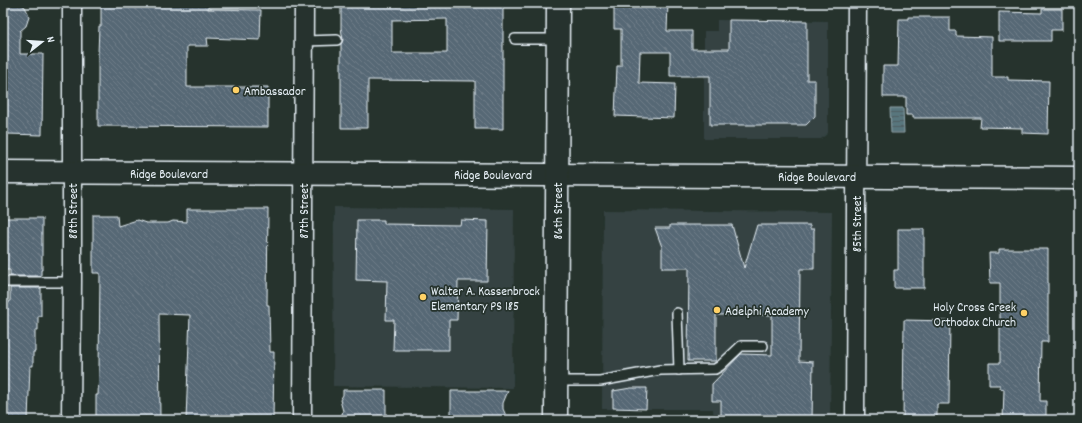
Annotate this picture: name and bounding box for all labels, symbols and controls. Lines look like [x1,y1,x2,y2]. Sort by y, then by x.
north arrow [22,22,62,62]
text: N [41,35,58,45]
place label: Ambassador [244,83,306,102]
marker: Ambassador [231,85,241,95]
street label: Ridge Boulevard [130,166,208,185]
street label: Ridge Boulevard [454,167,532,186]
street label: Ridge Boulevard [778,169,856,188]
street label: 86th Street [550,182,569,239]
street label: 88th Street [65,183,84,239]
street label: 87th Street [296,183,315,239]
street label: 85th Street [849,196,868,252]
place label: Walter A. Kassenbrock Elementary PS 185 [431,283,540,317]
marker: Walter A. Kassenbrock Elementary PS 185 [418,292,428,302]
place label: Holy Cross Greek Orthodox Church [933,299,1016,333]
place label: Adelphi Academy [725,303,809,322]
marker: Adelphi Academy [712,305,722,315]
marker: Holy Cross Greek Orthodox Church [1019,308,1029,318]

